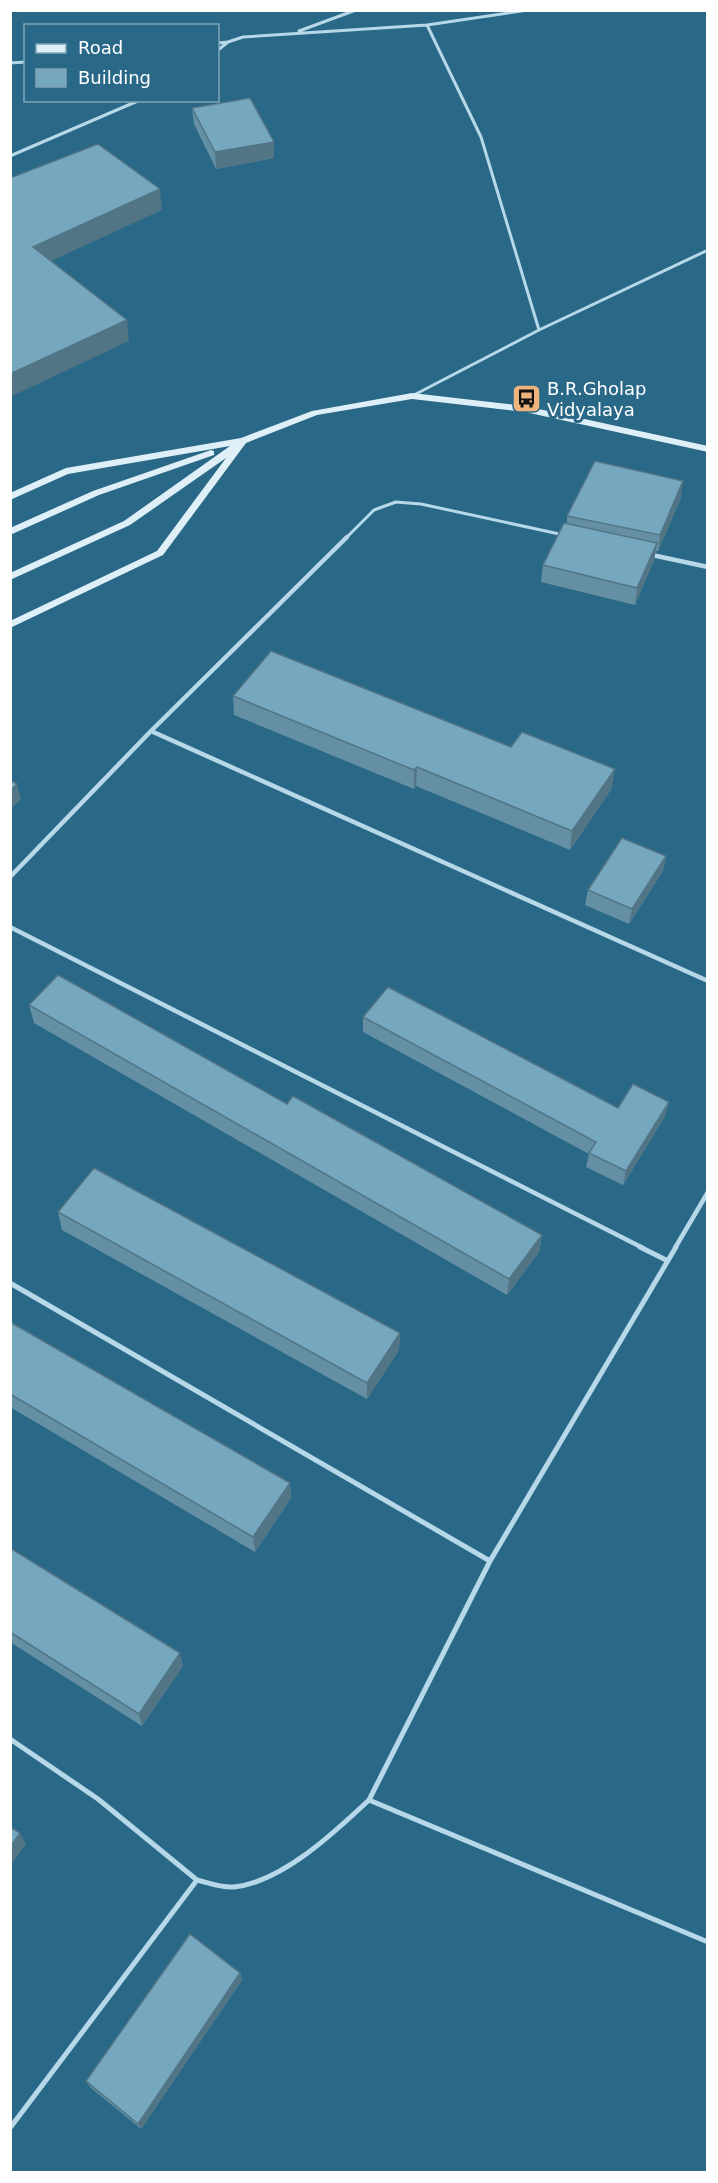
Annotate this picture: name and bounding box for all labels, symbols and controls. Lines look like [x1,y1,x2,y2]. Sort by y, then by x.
legend [24,24,219,102]
text: Road [78,37,123,58]
text: Building [78,67,151,88]
place label: B.R.Gholap Vidyalaya [547,378,646,420]
bus stop icon: B.R.Gholap Vidyalaya [510,382,542,414]

